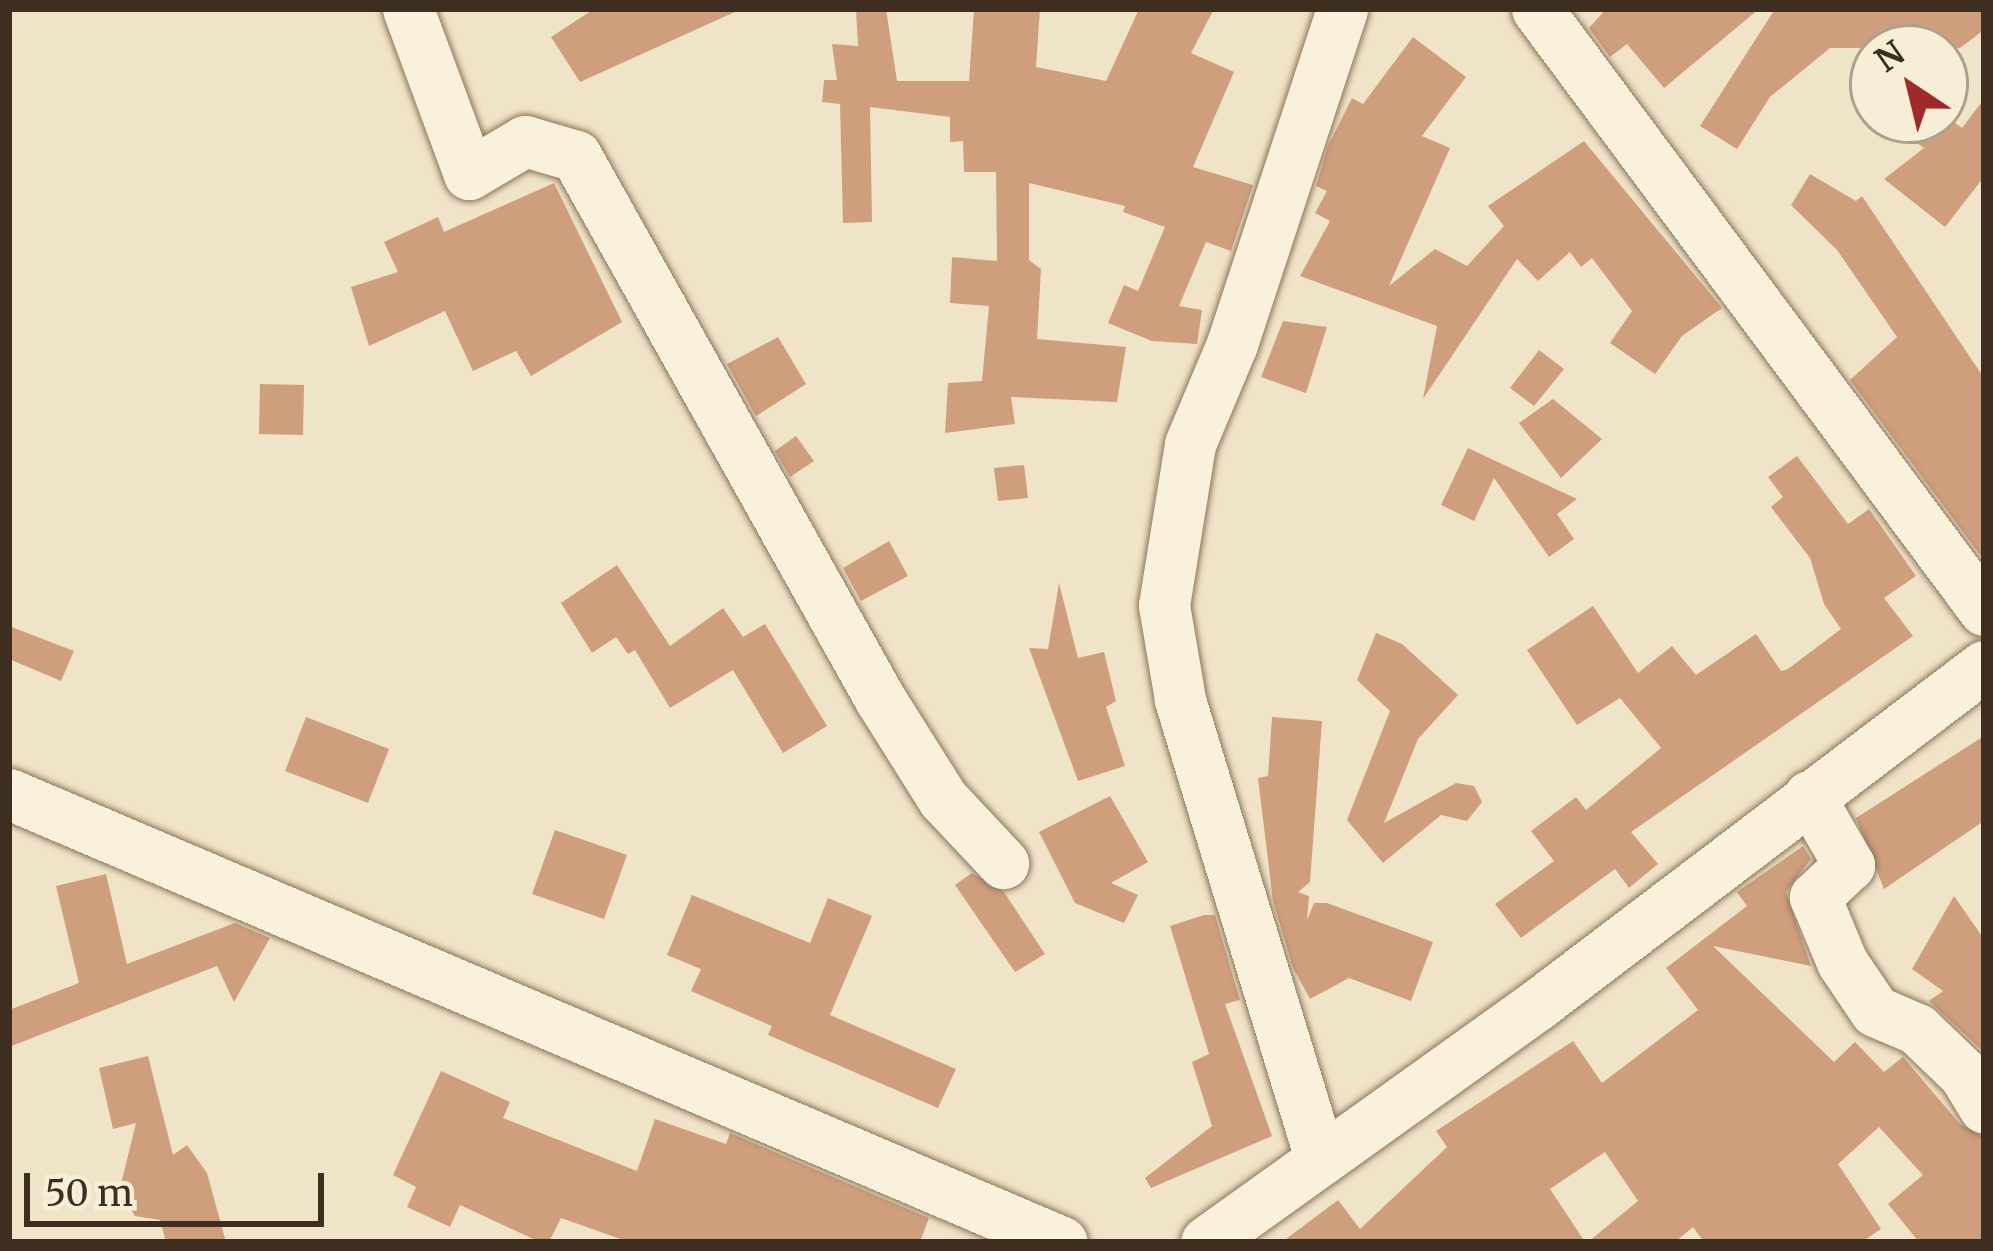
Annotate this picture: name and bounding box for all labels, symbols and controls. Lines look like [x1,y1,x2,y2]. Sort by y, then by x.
north arrow [1849,24,1969,144]
text: N [1867,32,1912,81]
scale bar [30,1149,330,1223]
text: 50 m [45,1171,133,1216]

